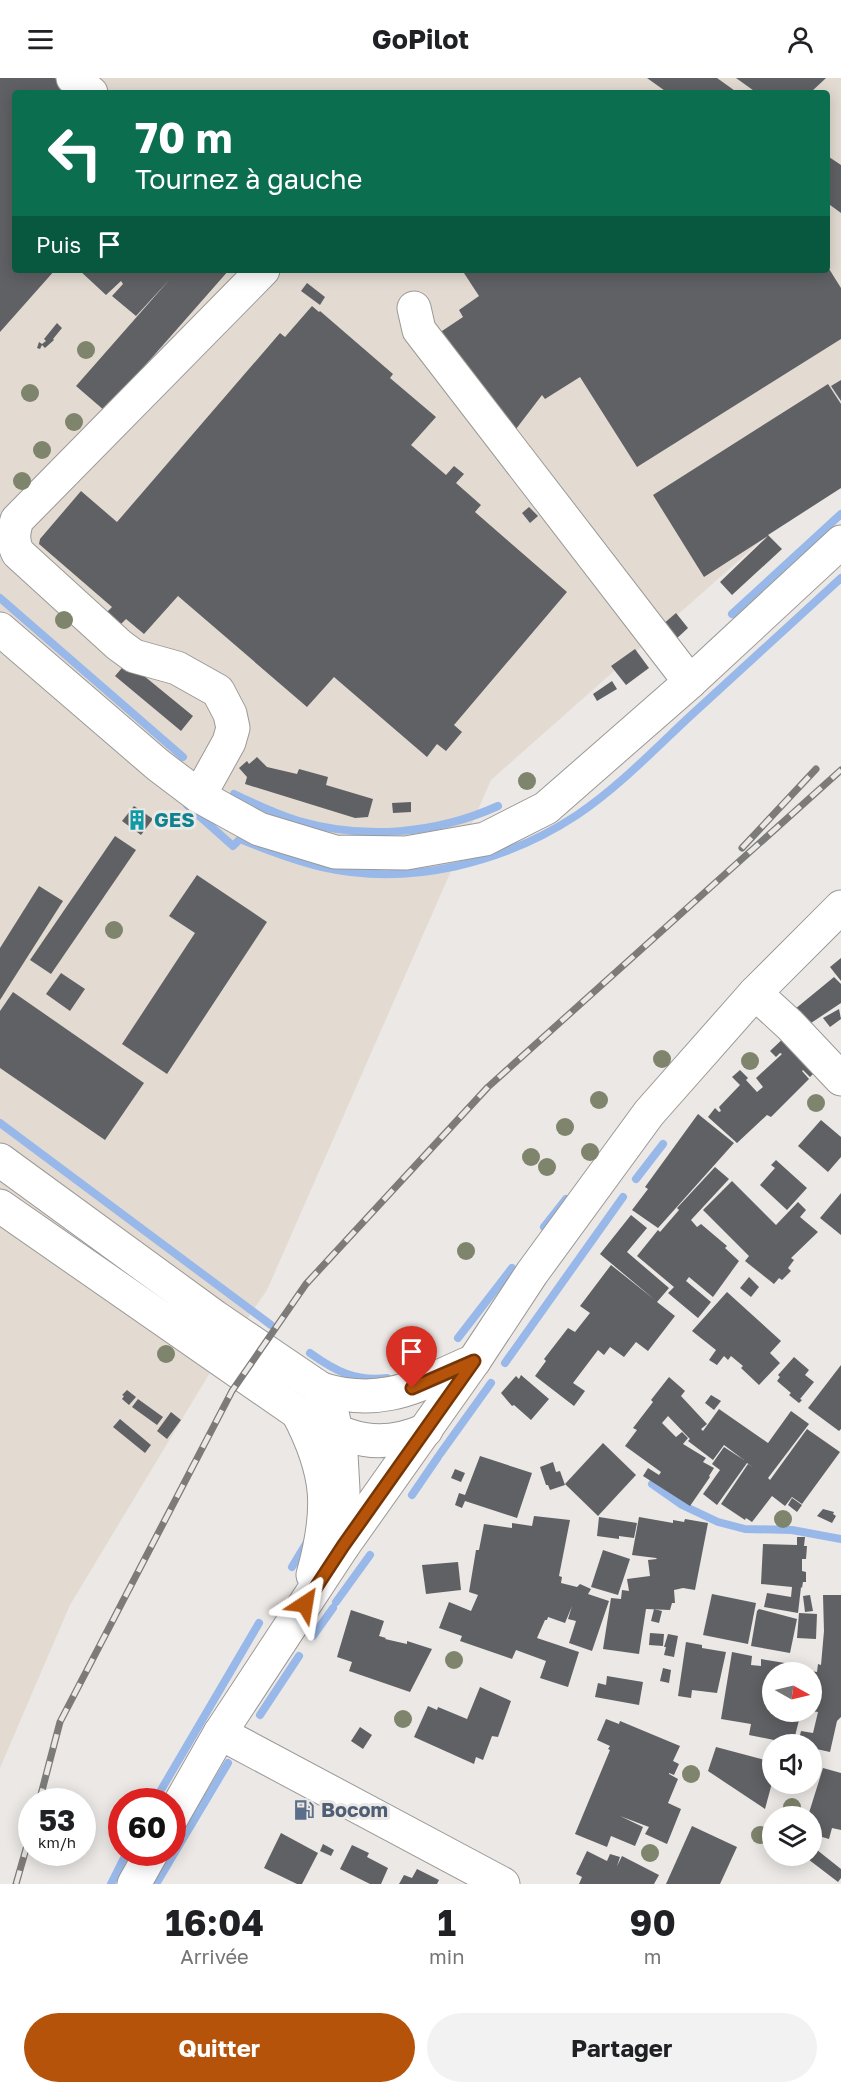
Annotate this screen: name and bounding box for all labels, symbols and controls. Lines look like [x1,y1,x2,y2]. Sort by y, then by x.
icon: menu [24,23,57,56]
text: GoPilot [372,23,469,55]
icon: person [784,23,817,56]
text: 70 m [135,112,232,162]
icon: left [36,114,114,192]
text: Tournez à gauche [135,163,362,195]
icon: arrive [93,228,126,261]
text: Puis [36,231,81,258]
place label: GES [154,807,195,831]
building icon: GES [125,808,149,832]
pin [386,1326,437,1388]
icon: arrive [395,1335,428,1368]
position arrow [273,1572,337,1636]
north arrow [762,1662,822,1722]
map controls [762,1662,822,1866]
button: sound [762,1734,822,1794]
speed limit sign: 60 [108,1788,186,1866]
place label: Bocom [321,1797,388,1821]
fuel station icon: Bocom [292,1798,316,1822]
text: 53 [39,1802,75,1838]
button: layers [762,1806,822,1866]
text: km/h [38,1833,76,1851]
text: 16:04 [165,1901,264,1944]
text: 1 [437,1901,456,1944]
text: 90 [630,1901,676,1944]
text: Arrivée [180,1944,249,1968]
text: min [429,1944,464,1968]
text: m [644,1944,662,1968]
button: Quitter [24,2013,415,2082]
button: Partager [427,2013,817,2082]

